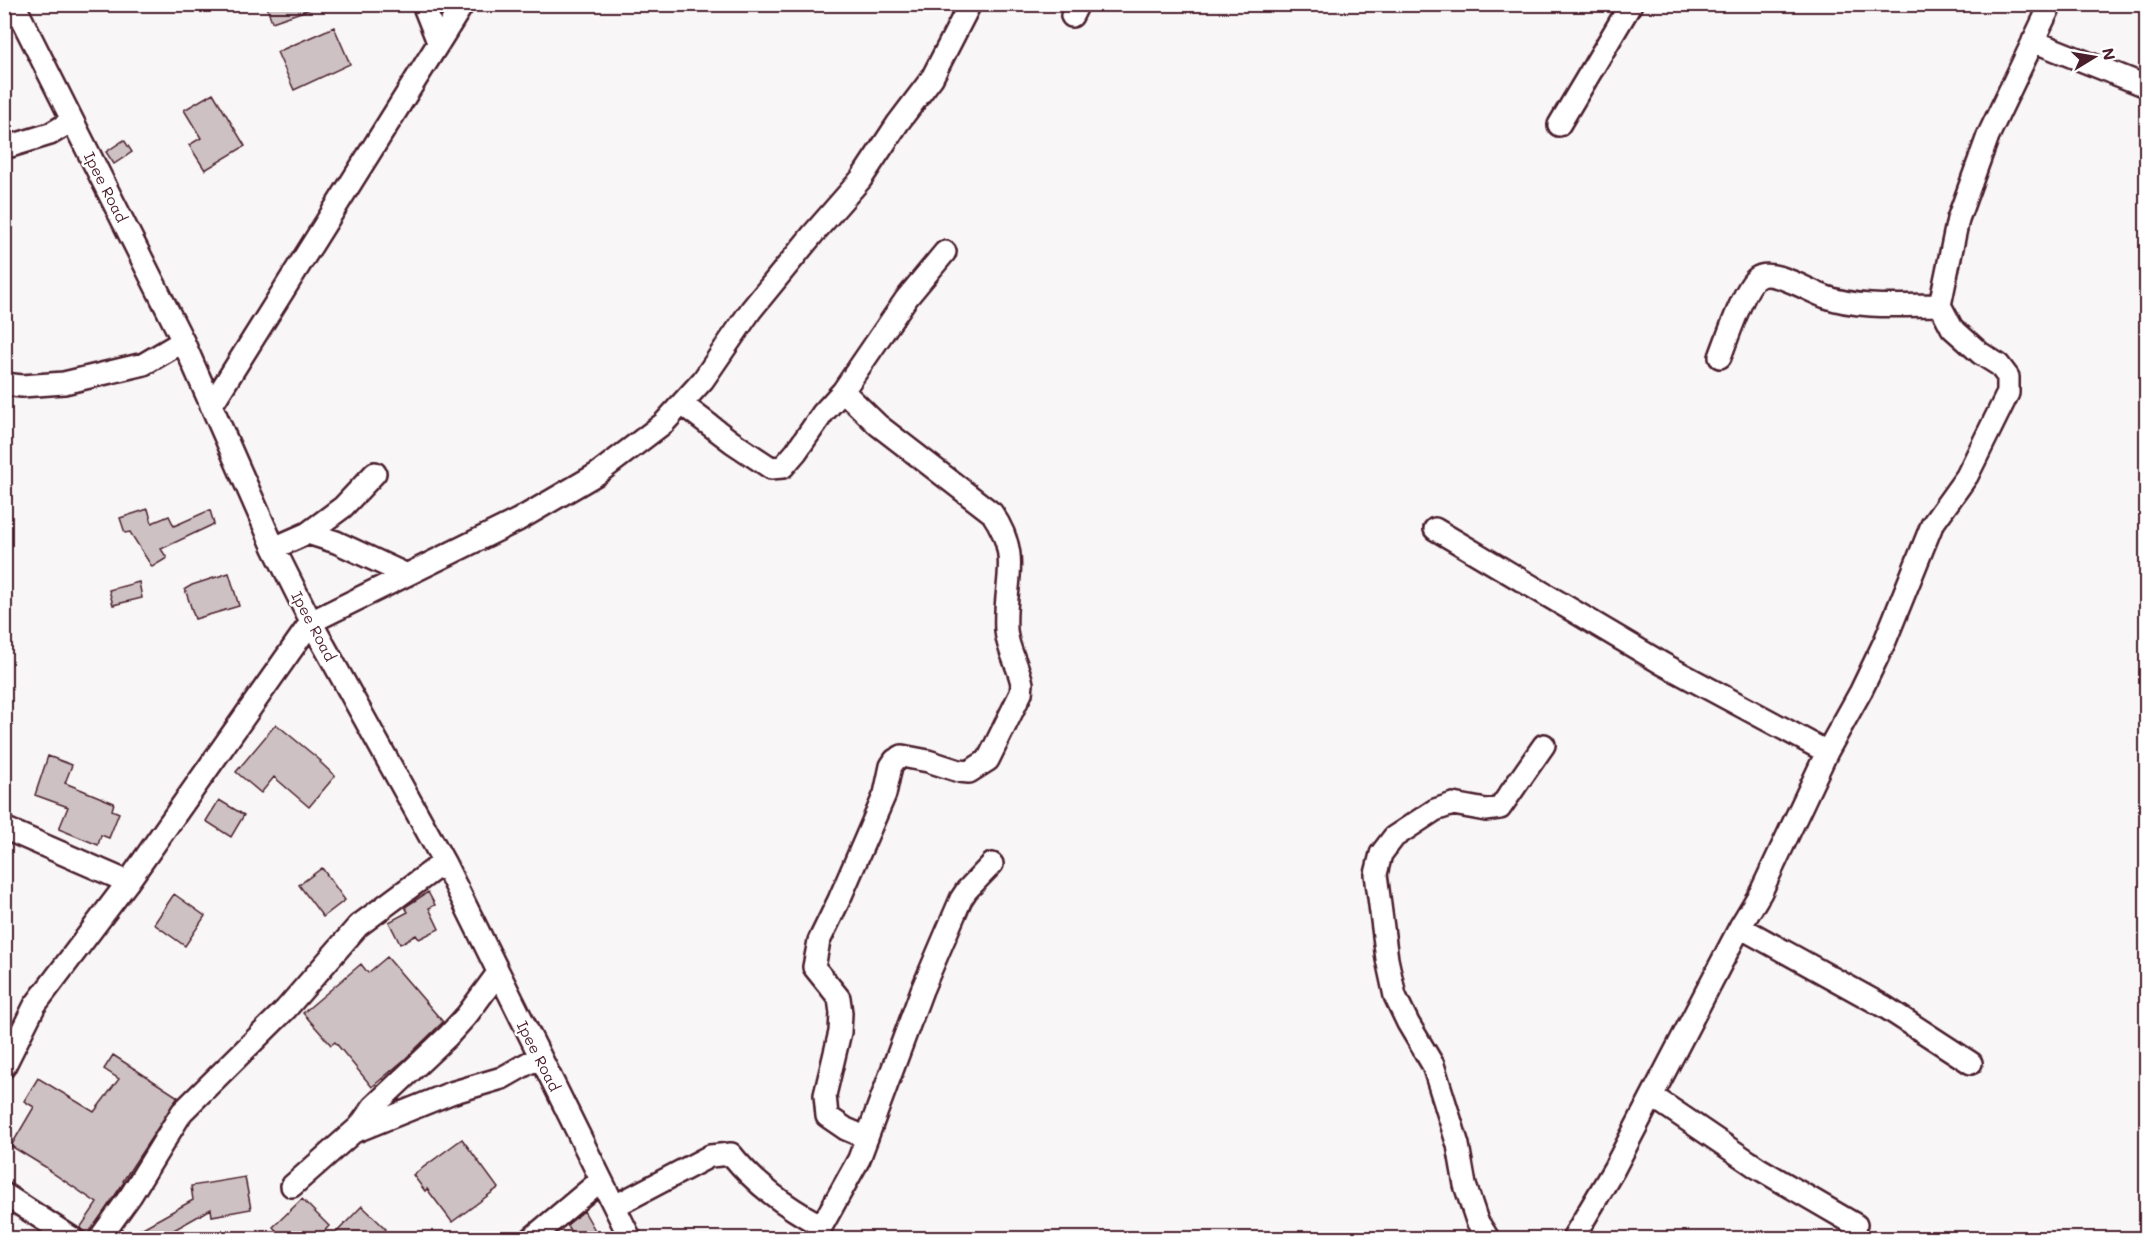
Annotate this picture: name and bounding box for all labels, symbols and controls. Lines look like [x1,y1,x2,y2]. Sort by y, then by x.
north arrow [2064,27,2124,87]
text: N [2098,46,2121,62]
street label: Ipee Road [80,148,132,226]
street label: Ipee Road [287,588,341,664]
street label: Ipee Road [513,1017,565,1095]

